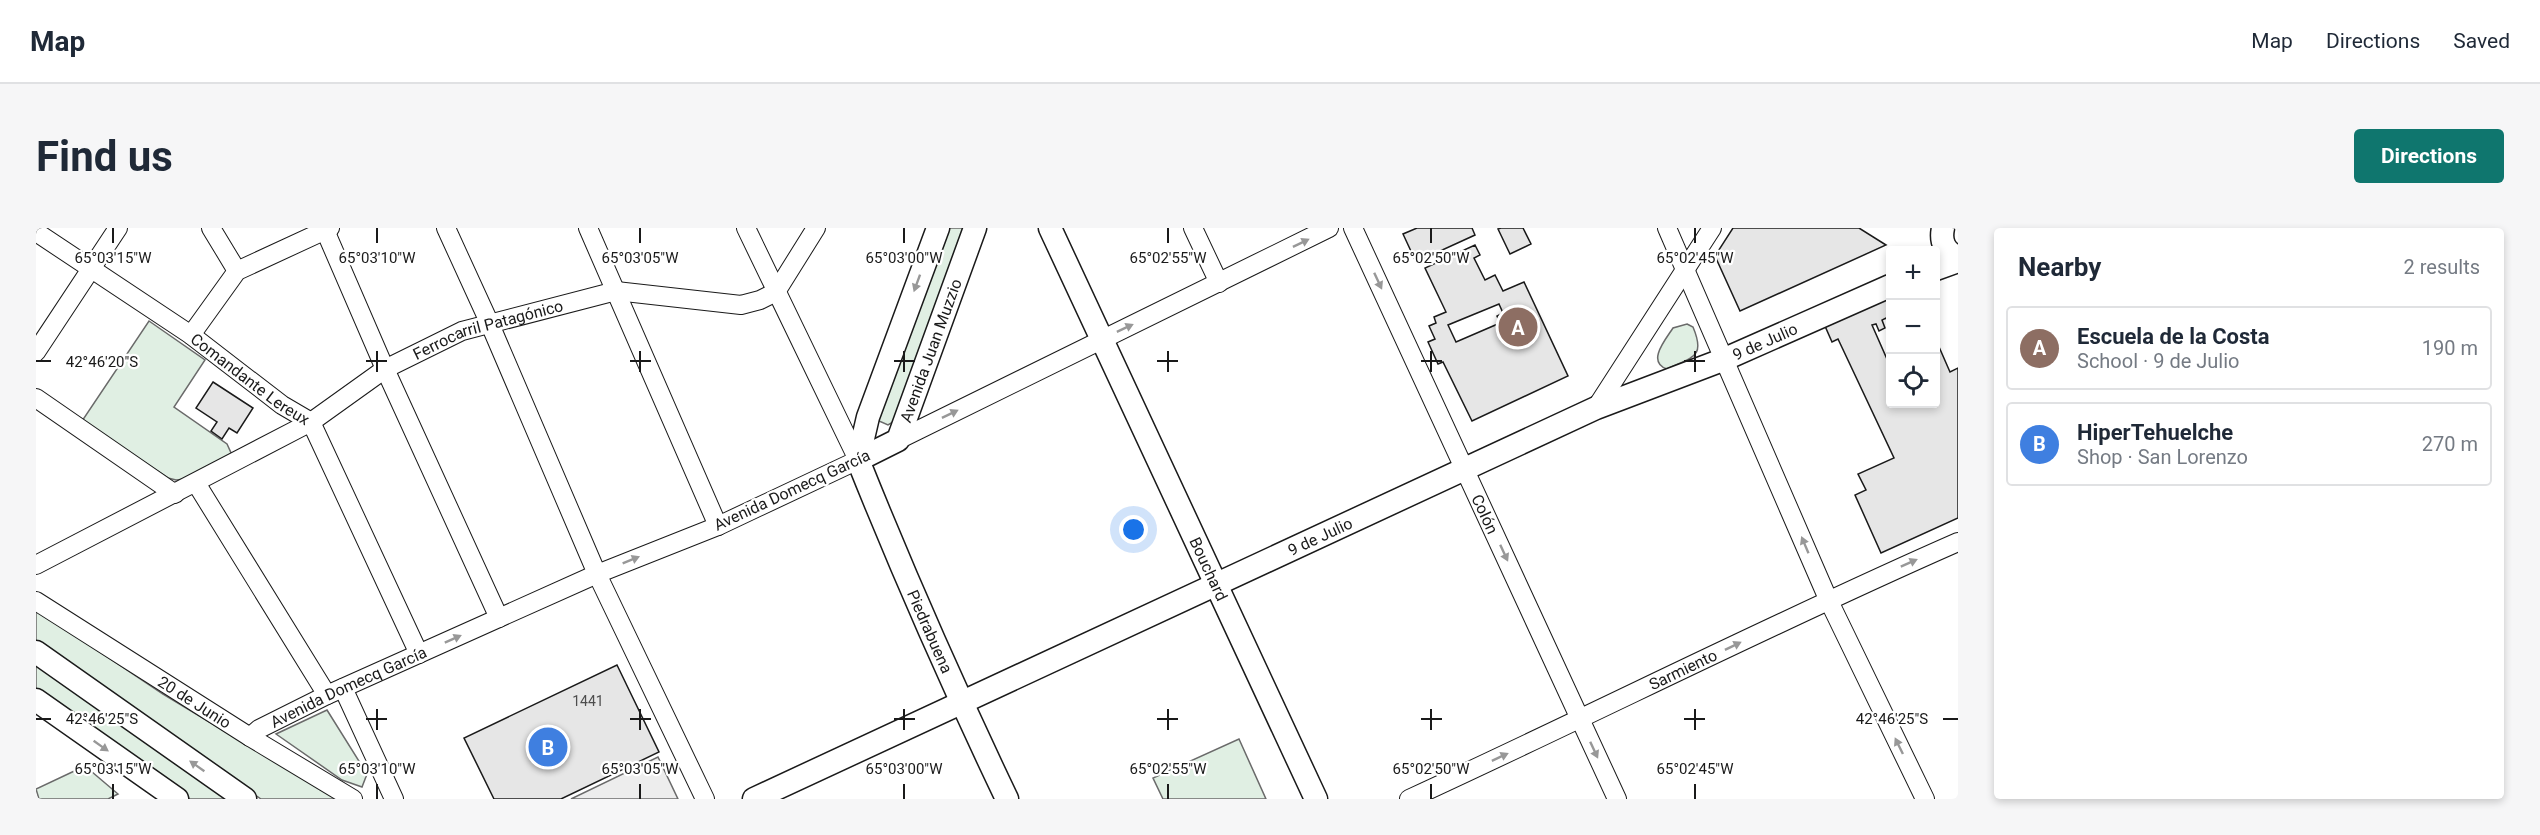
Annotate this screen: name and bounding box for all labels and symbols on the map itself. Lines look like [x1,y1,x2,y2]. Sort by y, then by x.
one-way arrow [1292,239,1309,248]
text: 65°03'15"W [75,249,151,267]
text: 65°03'10"W [339,249,415,267]
text: 65°03'05"W [602,249,678,267]
text: 65°03'00"W [866,249,942,267]
text: 65°02'55"W [1130,249,1206,267]
text: 65°02'50"W [1393,249,1469,267]
text: 65°02'45"W [1657,249,1733,267]
one-way arrow [1373,273,1382,290]
one-way arrow [912,274,922,292]
street label: Avenida Juan Muzzio [896,276,965,425]
street label: Ferrocarril Patagónico [410,296,565,363]
pin: A [1498,304,1538,350]
street label: 9 de Julio [1730,319,1800,364]
one-way arrow [1116,323,1133,332]
street label: Comandante Lereux [187,329,313,429]
text: 42°46'20"S [66,353,138,371]
one-way arrow [942,409,959,419]
street label: Avenida Domecq García [711,445,873,535]
street label: Colón [1468,491,1503,537]
street label: 9 de Julio [1285,513,1355,559]
your location [1119,515,1148,544]
street label: Bouchard [1186,534,1232,604]
one-way arrow [1800,536,1810,554]
one-way arrow [1499,545,1508,562]
one-way arrow [622,555,640,565]
one-way arrow [1901,559,1918,568]
street label: Piedrabuena [904,587,957,676]
one-way arrow [444,634,462,644]
one-way arrow [1724,641,1741,650]
street label: Avenida Domecq García [267,642,429,731]
street label: Sarmiento [1646,645,1720,694]
street label: 20 de Junio [155,672,235,732]
house number: 1441 [572,693,604,709]
text: 42°46'25"S [66,710,138,728]
text: 42°46'25"S [1856,710,1928,728]
pin: B [528,724,568,770]
one-way arrow [1895,738,1904,755]
one-way arrow [93,740,109,752]
one-way arrow [1589,741,1598,758]
one-way arrow [1491,752,1509,762]
text: 65°03'15"W [75,760,151,778]
one-way arrow [190,760,205,772]
text: 65°03'10"W [339,760,415,778]
text: 65°03'05"W [602,760,678,778]
text: 65°03'00"W [866,760,942,778]
text: 65°02'55"W [1130,760,1206,778]
text: 65°02'50"W [1393,760,1469,778]
text: 65°02'45"W [1657,760,1733,778]

